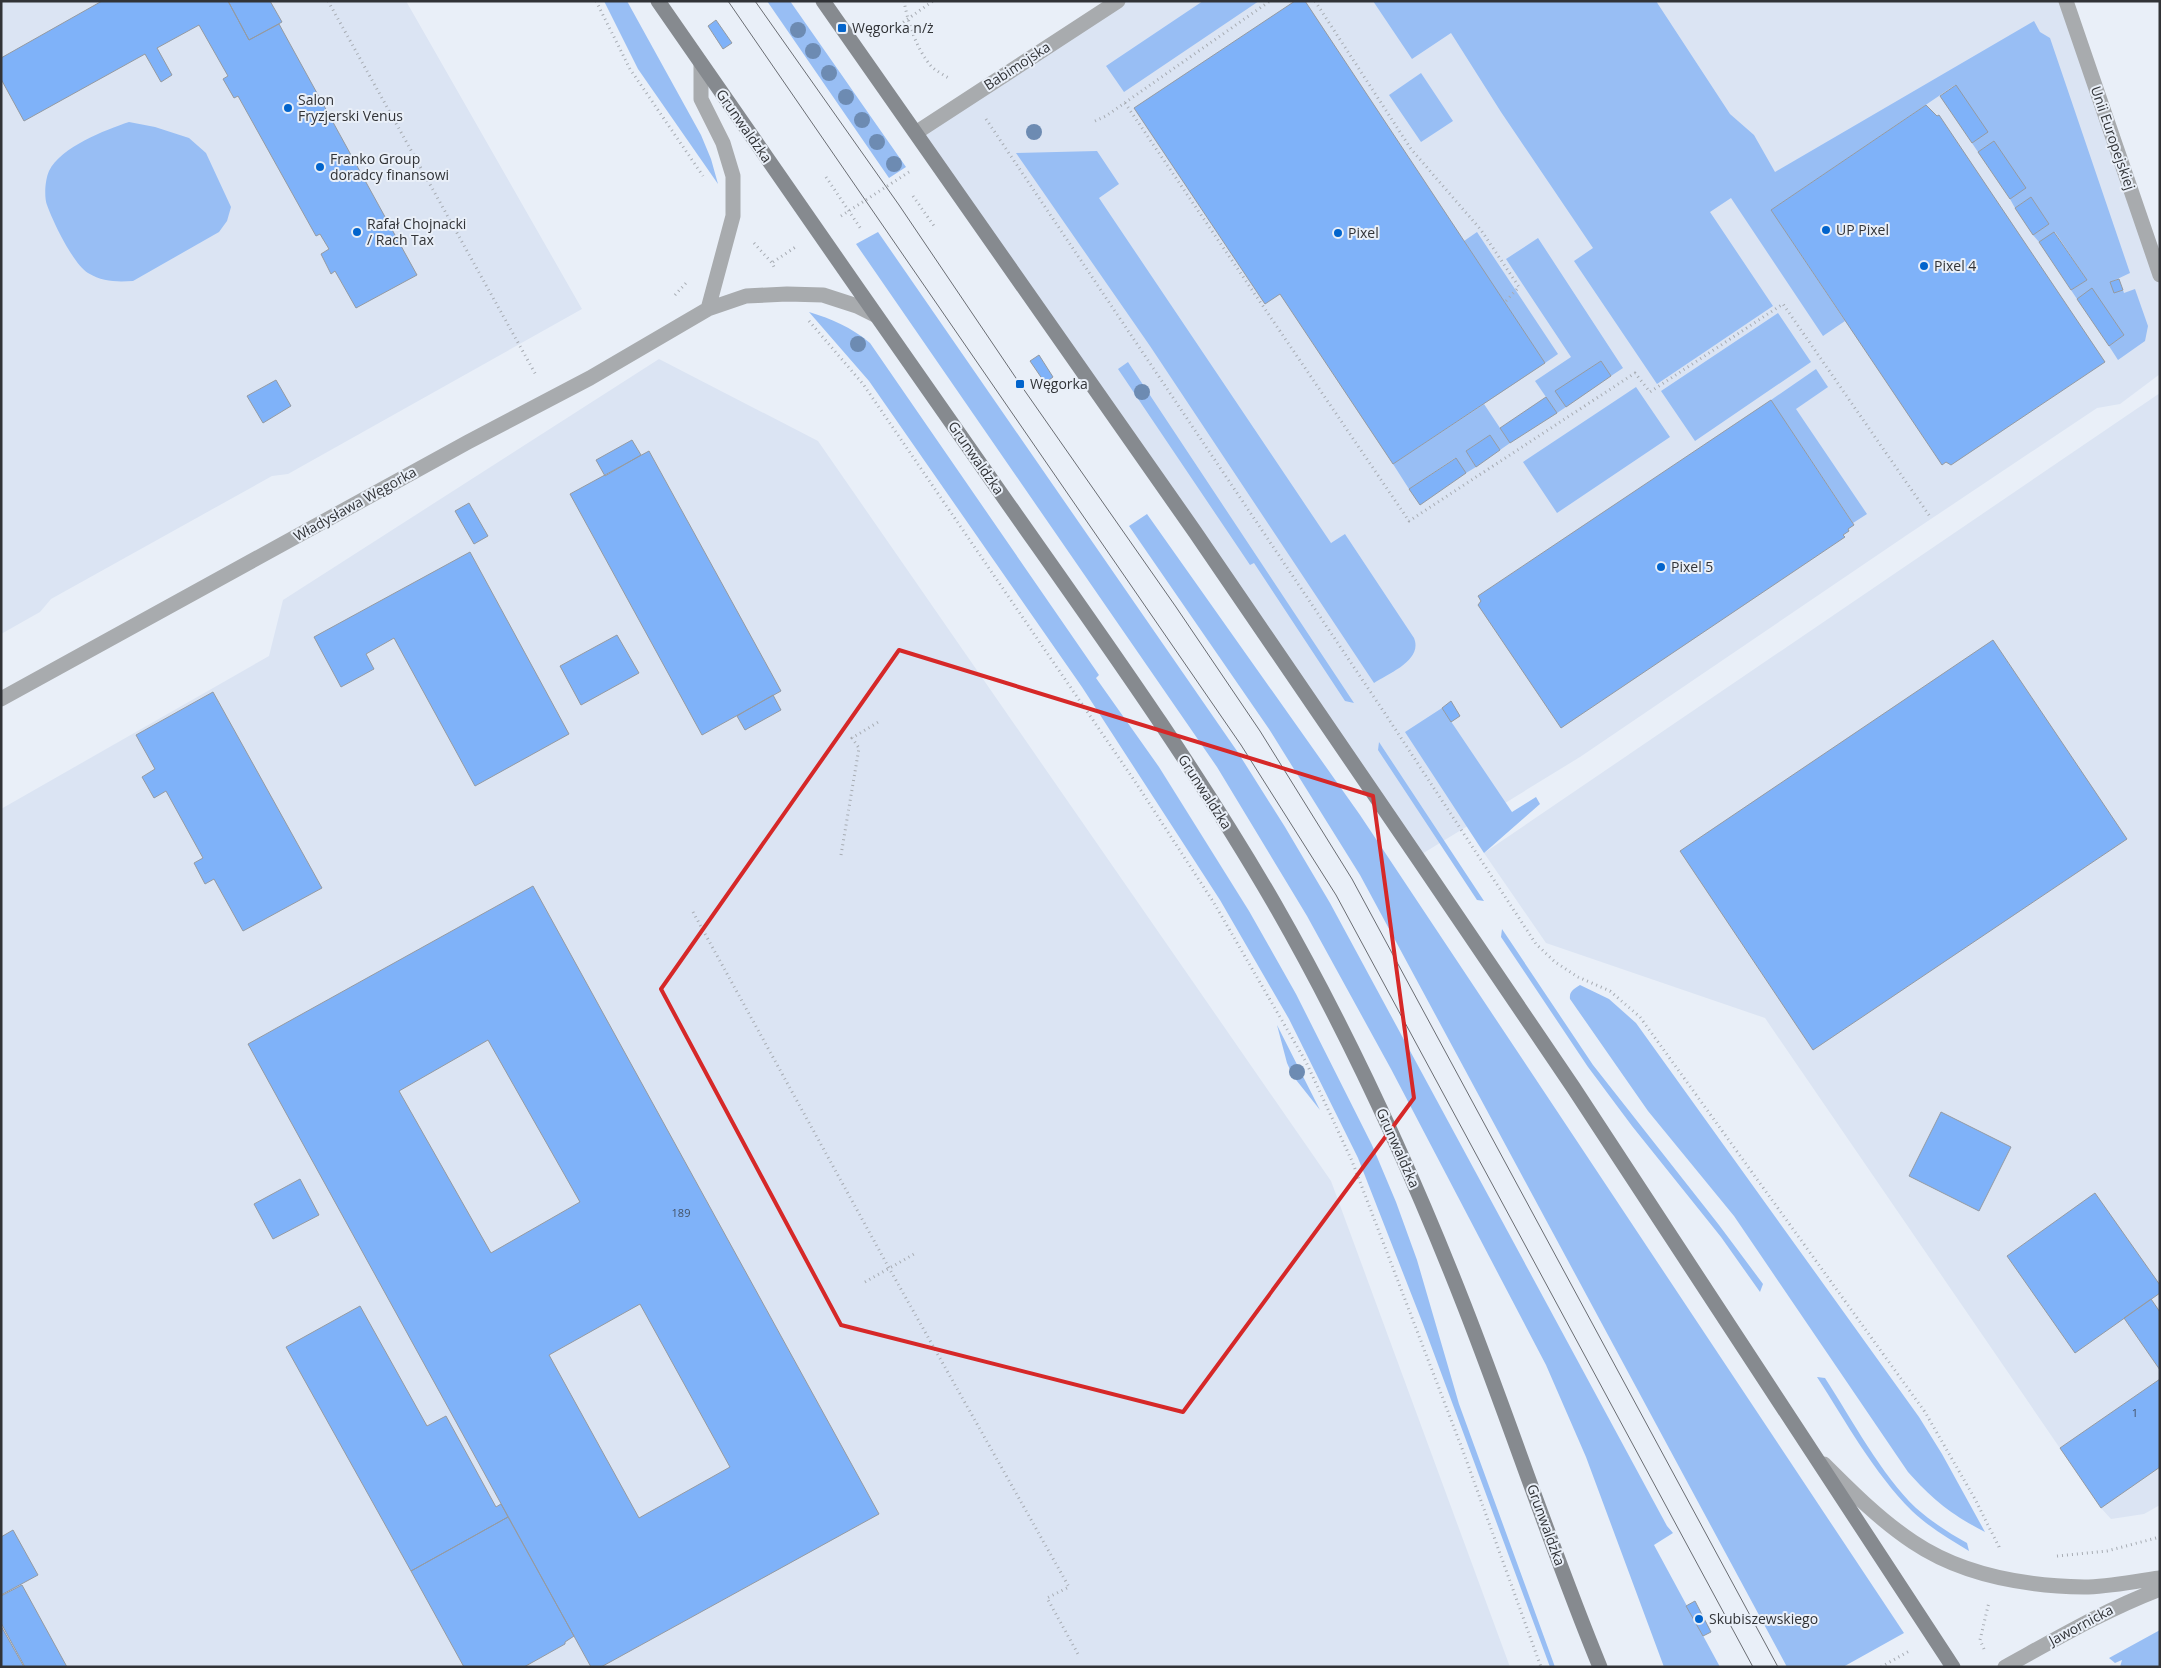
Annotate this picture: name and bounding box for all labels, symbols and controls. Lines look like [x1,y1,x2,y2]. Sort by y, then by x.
place label: Węgorka n/ż [852,18,934,37]
marker: Węgorka n/ż [836,22,848,34]
street label: Babimojska [980,37,1054,94]
street label: Unii Europejskiej [2087,83,2140,192]
street label: Grunwaldzka [712,85,777,166]
place label: Salon Fryzjerski Venus [298,90,403,125]
marker: Salon Fryzjerski Venus [282,102,294,114]
place label: Franko Group doradcy finansowi [330,149,449,184]
marker: Franko Group doradcy finansowi [314,161,326,173]
place label: Rafał Chojnacki / Rach Tax [367,214,466,249]
place label: UP Pixel [1836,220,1889,239]
place label: Pixel [1348,223,1379,242]
marker: UP Pixel [1820,224,1832,236]
marker: Rafał Chojnacki / Rach Tax [351,226,363,238]
marker: Pixel [1332,227,1344,239]
place label: Pixel 4 [1934,256,1976,275]
marker: Pixel 4 [1918,260,1930,272]
place label: Węgorka [1030,374,1088,393]
marker: Węgorka [1014,378,1026,390]
street label: Grunwaldzka [944,417,1009,498]
street label: Władysława Węgorka [290,462,420,545]
place label: Pixel 5 [1671,557,1713,576]
marker: Pixel 5 [1655,561,1667,573]
street label: Grunwaldzka [1174,751,1237,833]
street label: Grunwaldzka [1372,1105,1425,1191]
house number: 189 [672,1205,690,1220]
house number: 1 [2132,1405,2138,1420]
street label: Grunwaldzka [1523,1481,1570,1568]
street label: Jawornicka [2043,1600,2116,1650]
place label: Skubiszewskiego [1709,1609,1818,1628]
marker: Skubiszewskiego [1693,1613,1705,1625]

